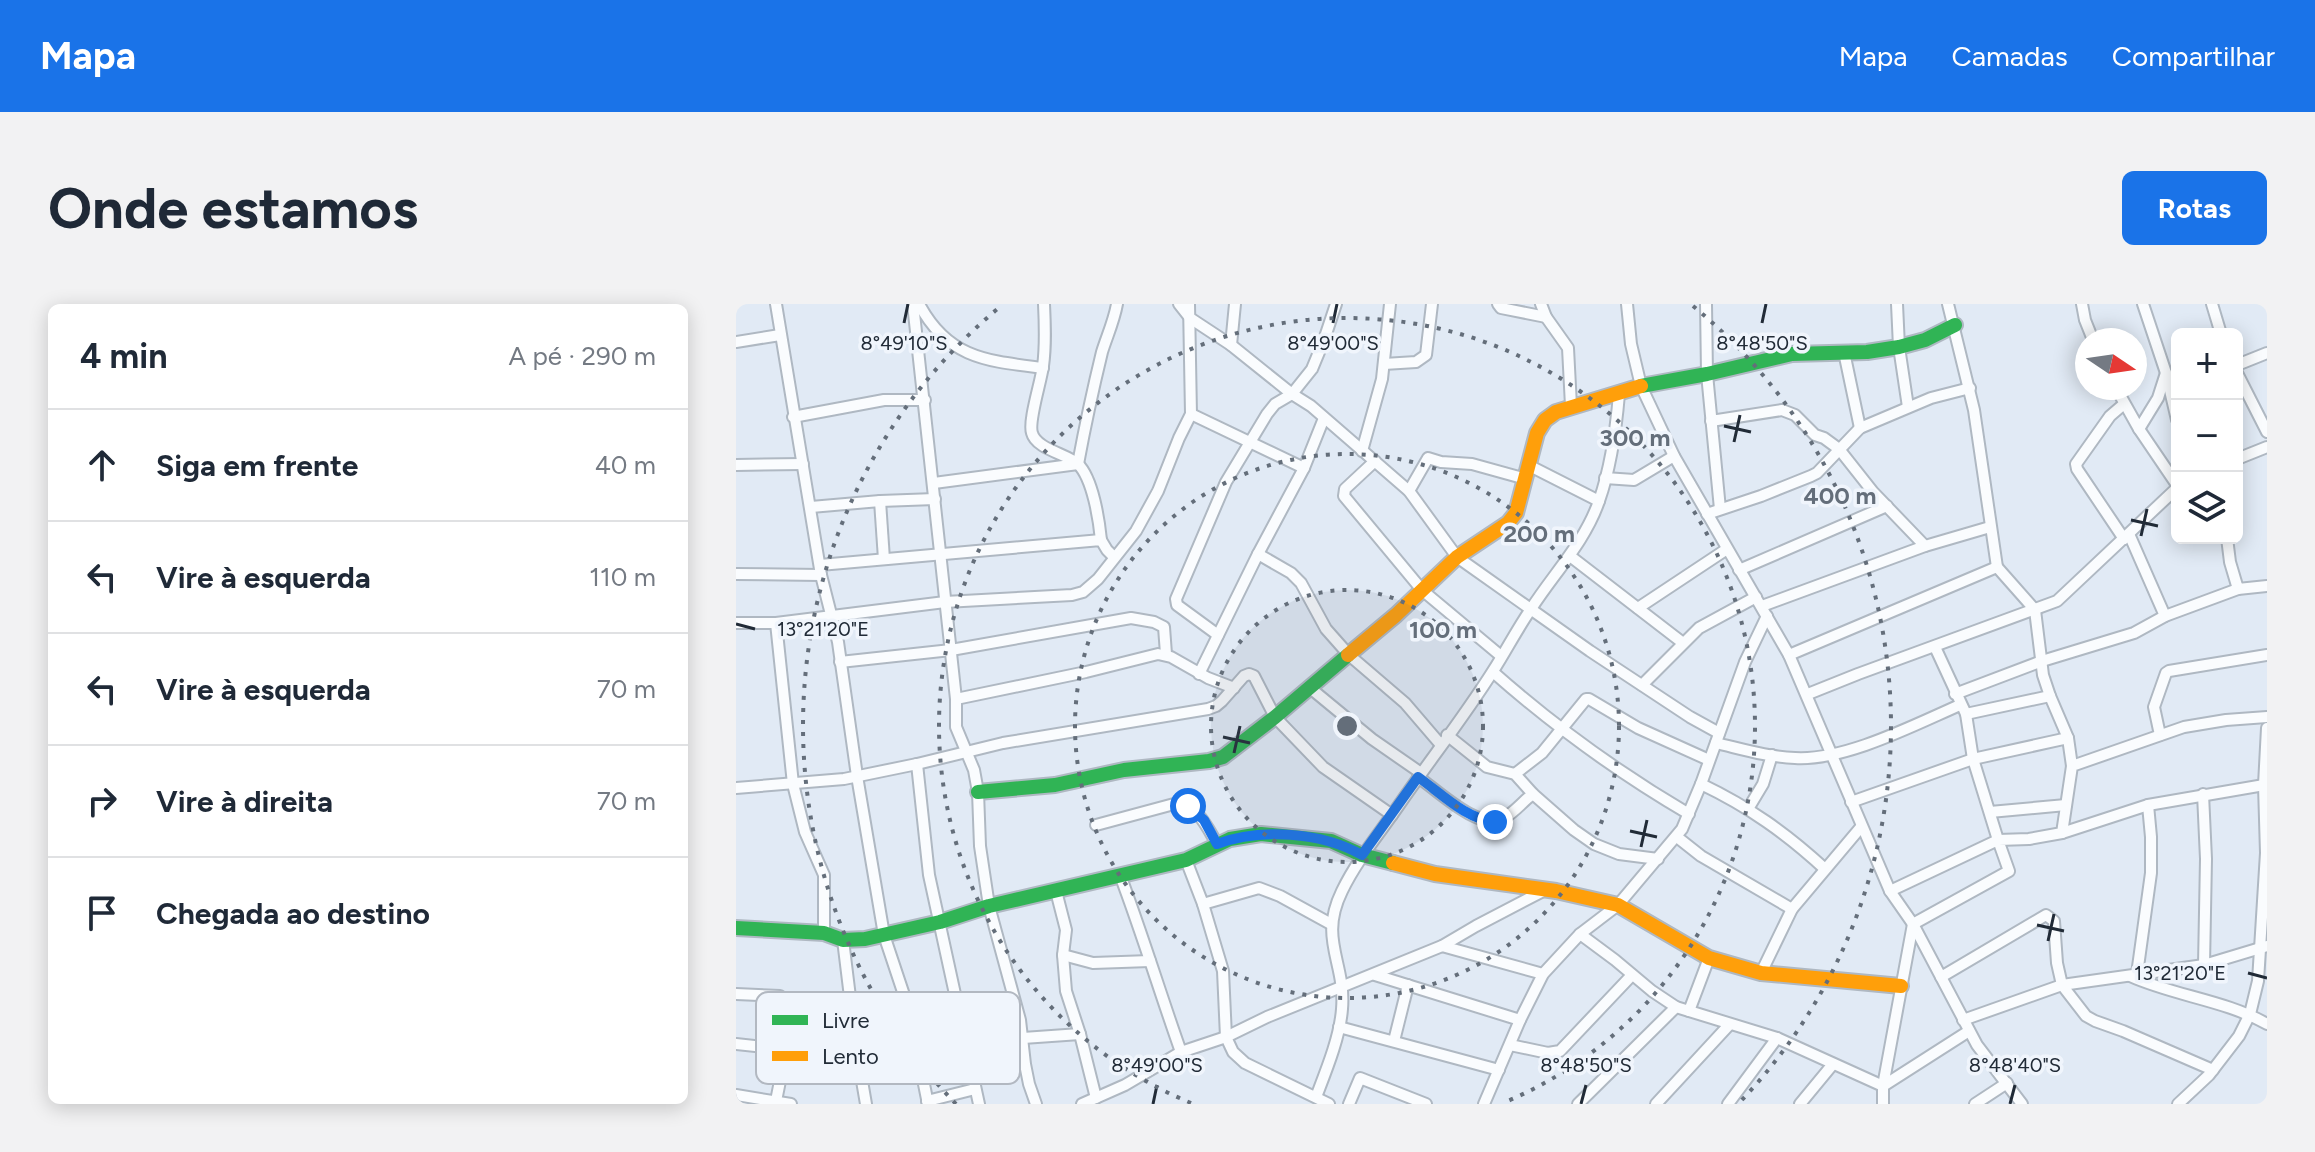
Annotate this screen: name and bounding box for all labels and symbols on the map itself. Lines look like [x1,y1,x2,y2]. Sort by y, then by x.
north arrow [2075,328,2147,400]
text: 8°49'10"S [860,331,948,355]
text: 8°49'00"S [1287,331,1379,355]
text: 8°48'50"S [1716,331,1808,355]
text: 300 m [1599,423,1671,452]
text: 400 m [1804,481,1876,510]
text: 200 m [1503,519,1575,548]
text: 100 m [1409,615,1477,644]
text: 13°21'20"E [777,617,869,641]
centre of rings [1333,712,1361,740]
route start [1170,788,1206,824]
route end [1477,804,1513,840]
text: 13°21'20"E [2134,961,2226,985]
legend [756,992,1020,1084]
text: Livre [822,1007,869,1034]
text: Lento [822,1043,879,1070]
text: 8°49'00"S [1111,1053,1203,1077]
text: 8°48'50"S [1540,1053,1632,1077]
text: 8°48'40"S [1969,1053,2061,1077]

